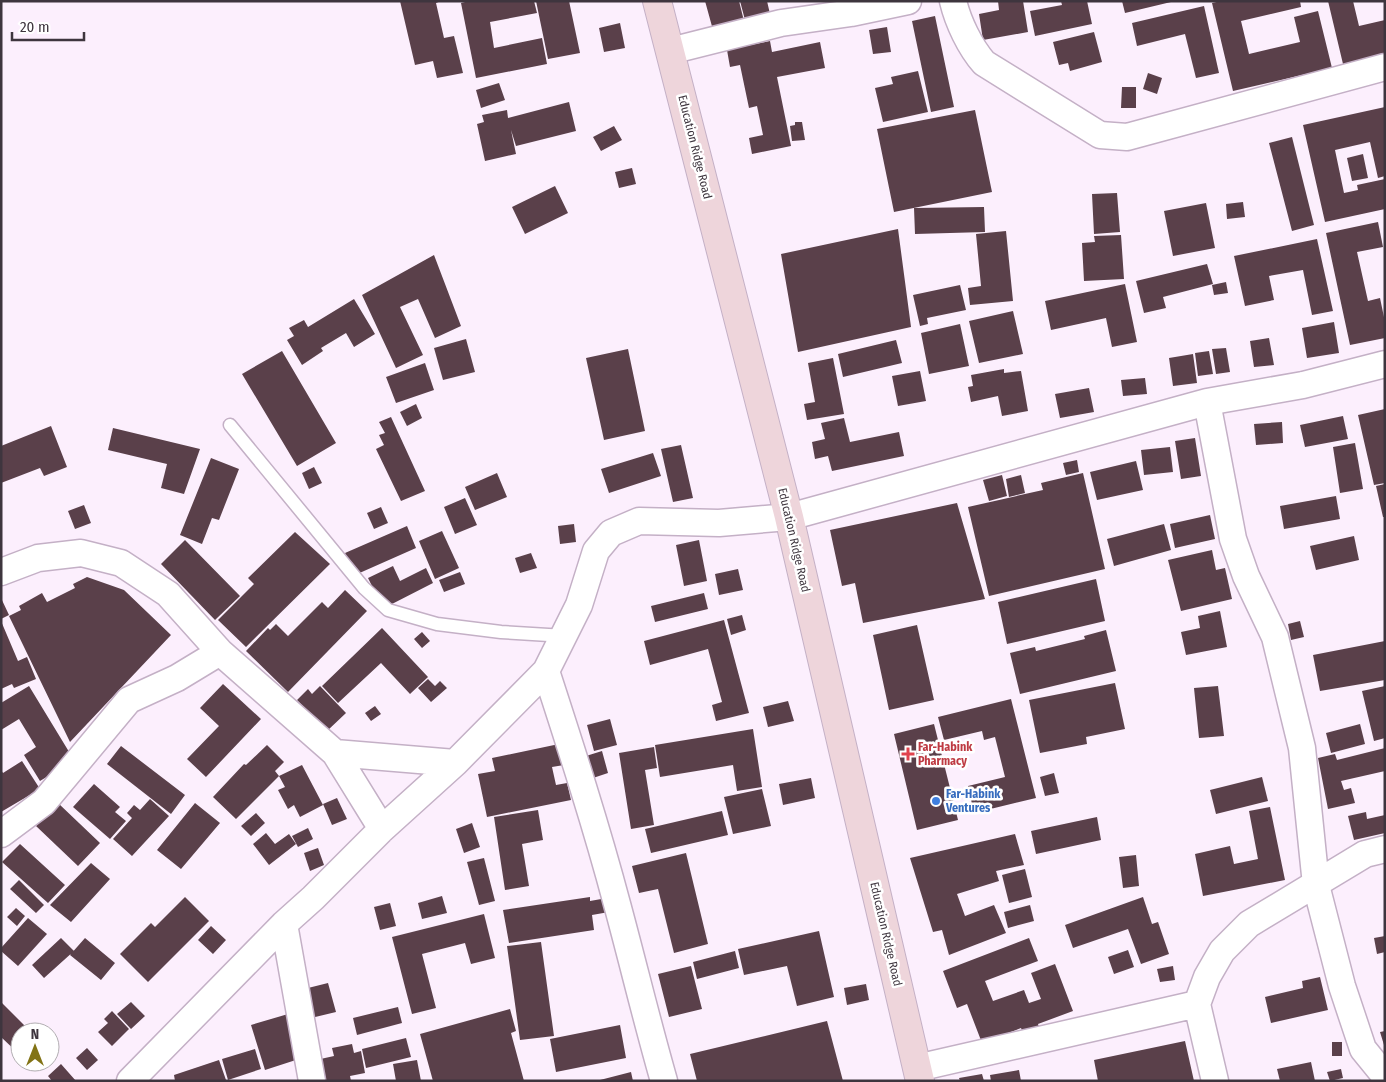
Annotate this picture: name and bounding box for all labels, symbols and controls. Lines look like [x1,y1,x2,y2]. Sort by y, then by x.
scale bar [12,10,85,42]
text: 20 m [20,18,50,36]
street label: Education Ridge Road [675,94,715,200]
street label: Education Ridge Road [775,487,813,593]
place label: Far-Habink Pharmacy [918,740,973,768]
marker: Far-Habink Pharmacy [902,748,914,760]
place label: Far-Habink Ventures [945,787,1001,815]
marker: Far-Habink Ventures [930,795,942,807]
street label: Education Ridge Road [867,881,905,987]
north arrow [10,1022,60,1072]
text: N [31,1026,39,1043]

